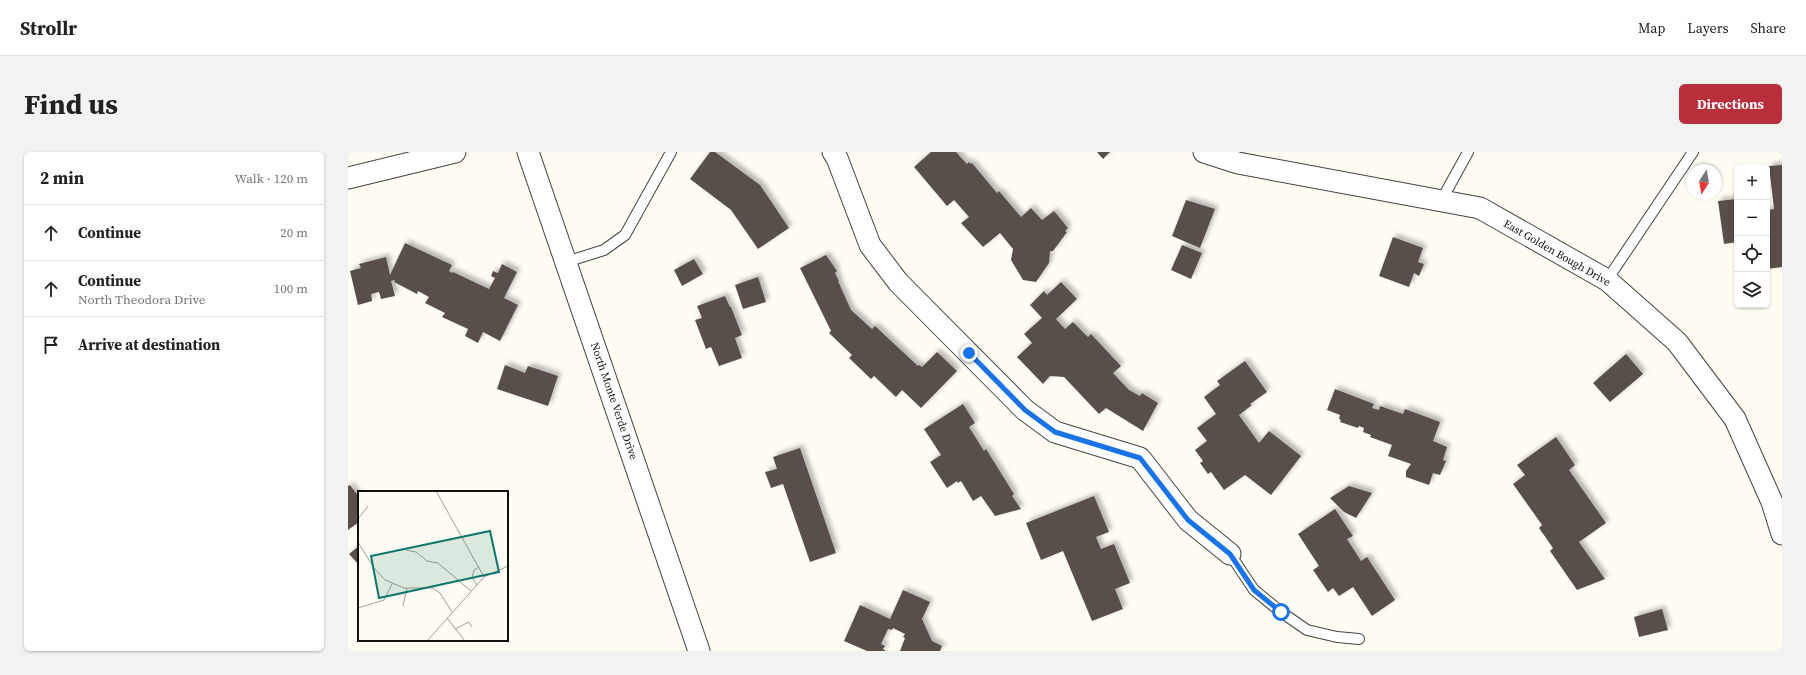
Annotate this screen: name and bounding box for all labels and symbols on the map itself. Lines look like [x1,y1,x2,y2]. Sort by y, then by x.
north arrow [1686,164,1722,200]
street label: East Golden Bough Drive [1501,216,1614,290]
street label: North Monte Verde Drive [587,340,641,462]
route end [960,344,978,362]
inset map [358,491,508,641]
route start [1272,603,1290,621]

